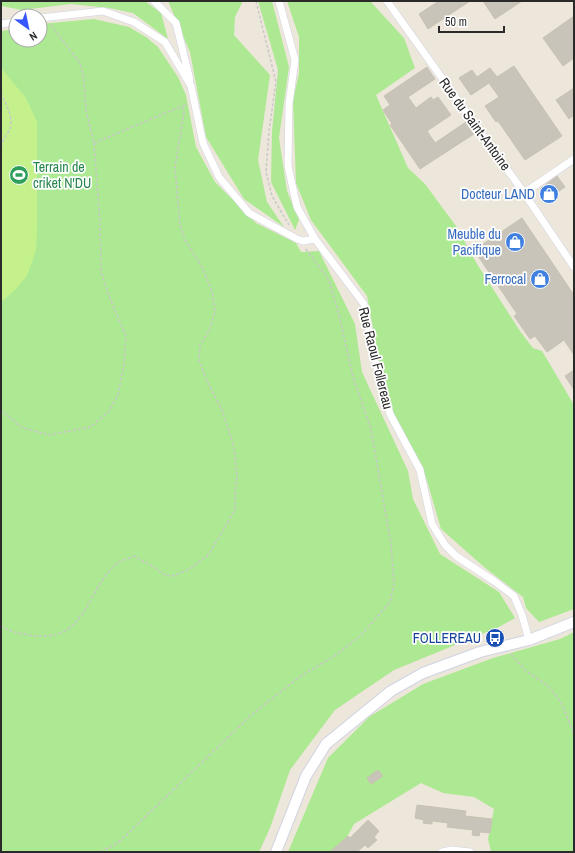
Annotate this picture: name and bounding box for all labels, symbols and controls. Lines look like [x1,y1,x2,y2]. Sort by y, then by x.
north arrow [8,8,48,48]
scale bar [439,8,504,34]
text: 50 m [445,14,467,30]
text: N [27,29,40,44]
street label: Rue du Saint-Antoine [435,74,515,174]
place label: Terrain de criket N'DU [33,158,91,192]
sports icon: Terrain de criket N'DU [8,164,30,186]
shop icon: Docteur LAND [538,183,560,205]
place label: Docteur LAND [461,185,535,203]
place label: Meuble du Pacifique [447,225,501,259]
shop icon: Meuble du Pacifique [504,231,526,253]
shop icon: Ferrocal [529,268,551,290]
place label: Ferrocal [484,270,526,288]
street label: Rue Raoul Follereau [355,305,397,411]
bus stop icon: FOLLEREAU [484,627,506,649]
place label: FOLLEREAU [413,629,481,647]

